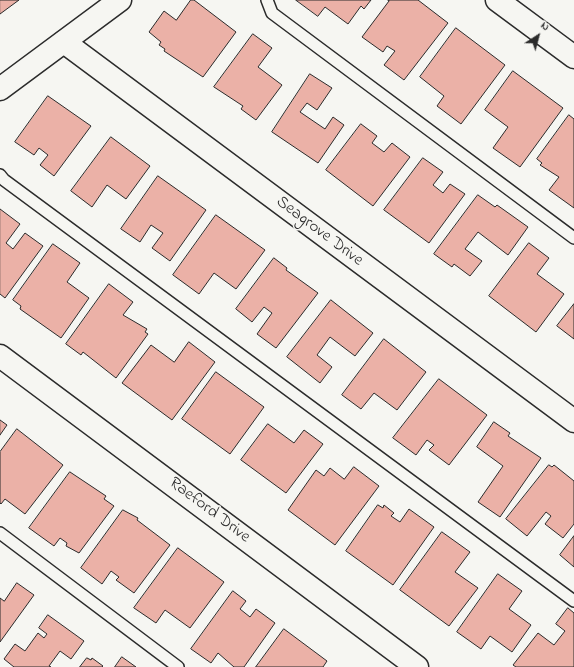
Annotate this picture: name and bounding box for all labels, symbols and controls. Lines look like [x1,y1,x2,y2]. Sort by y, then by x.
north arrow [518,16,558,56]
text: N [537,18,553,35]
street label: Seagrove Drive [271,193,367,271]
street label: Raeford Drive [164,474,254,548]

